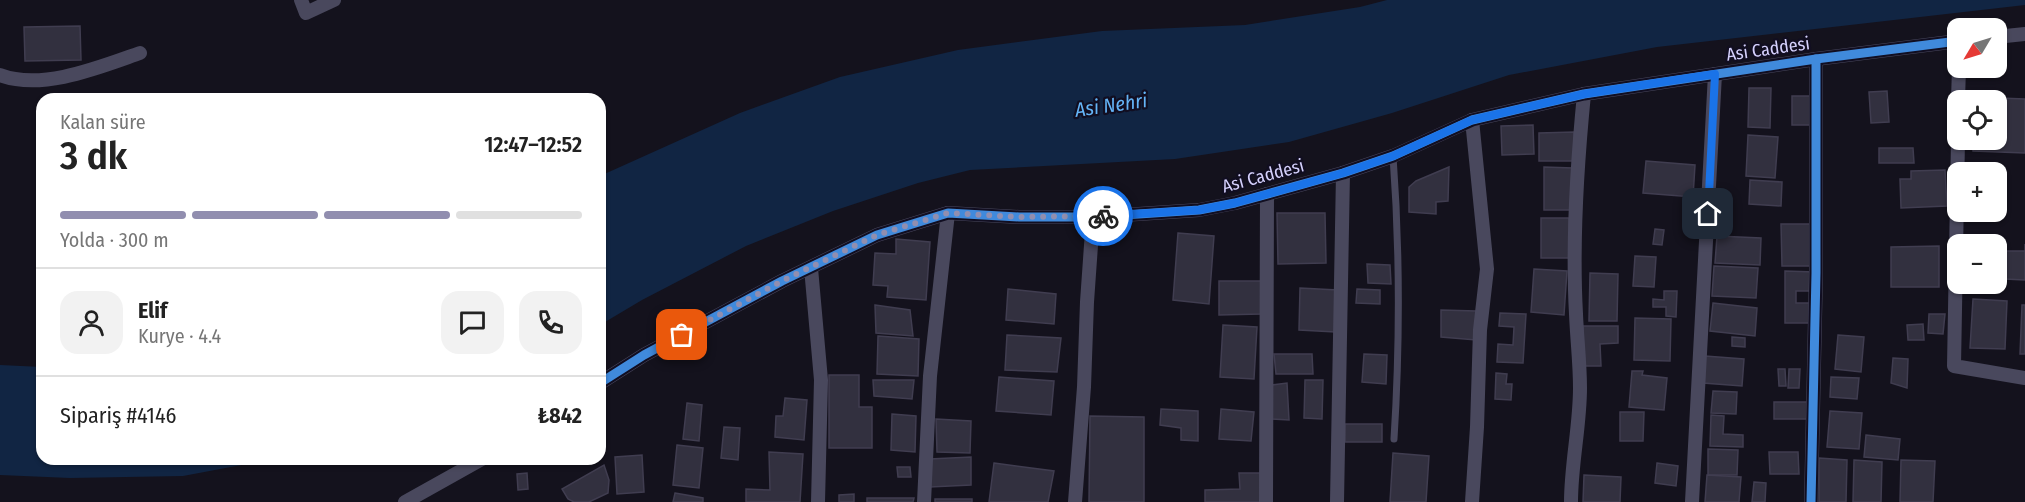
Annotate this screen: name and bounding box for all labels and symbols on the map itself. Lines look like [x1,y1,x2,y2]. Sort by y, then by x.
north arrow [1947,18,2007,78]
street label: Asi Caddesi [1725,32,1811,66]
water label: Asi Nehri [1072,88,1149,122]
street label: Asi Caddesi [1220,154,1306,198]
courier [1073,186,1133,246]
pin [1682,188,1733,239]
pin [656,309,707,360]

